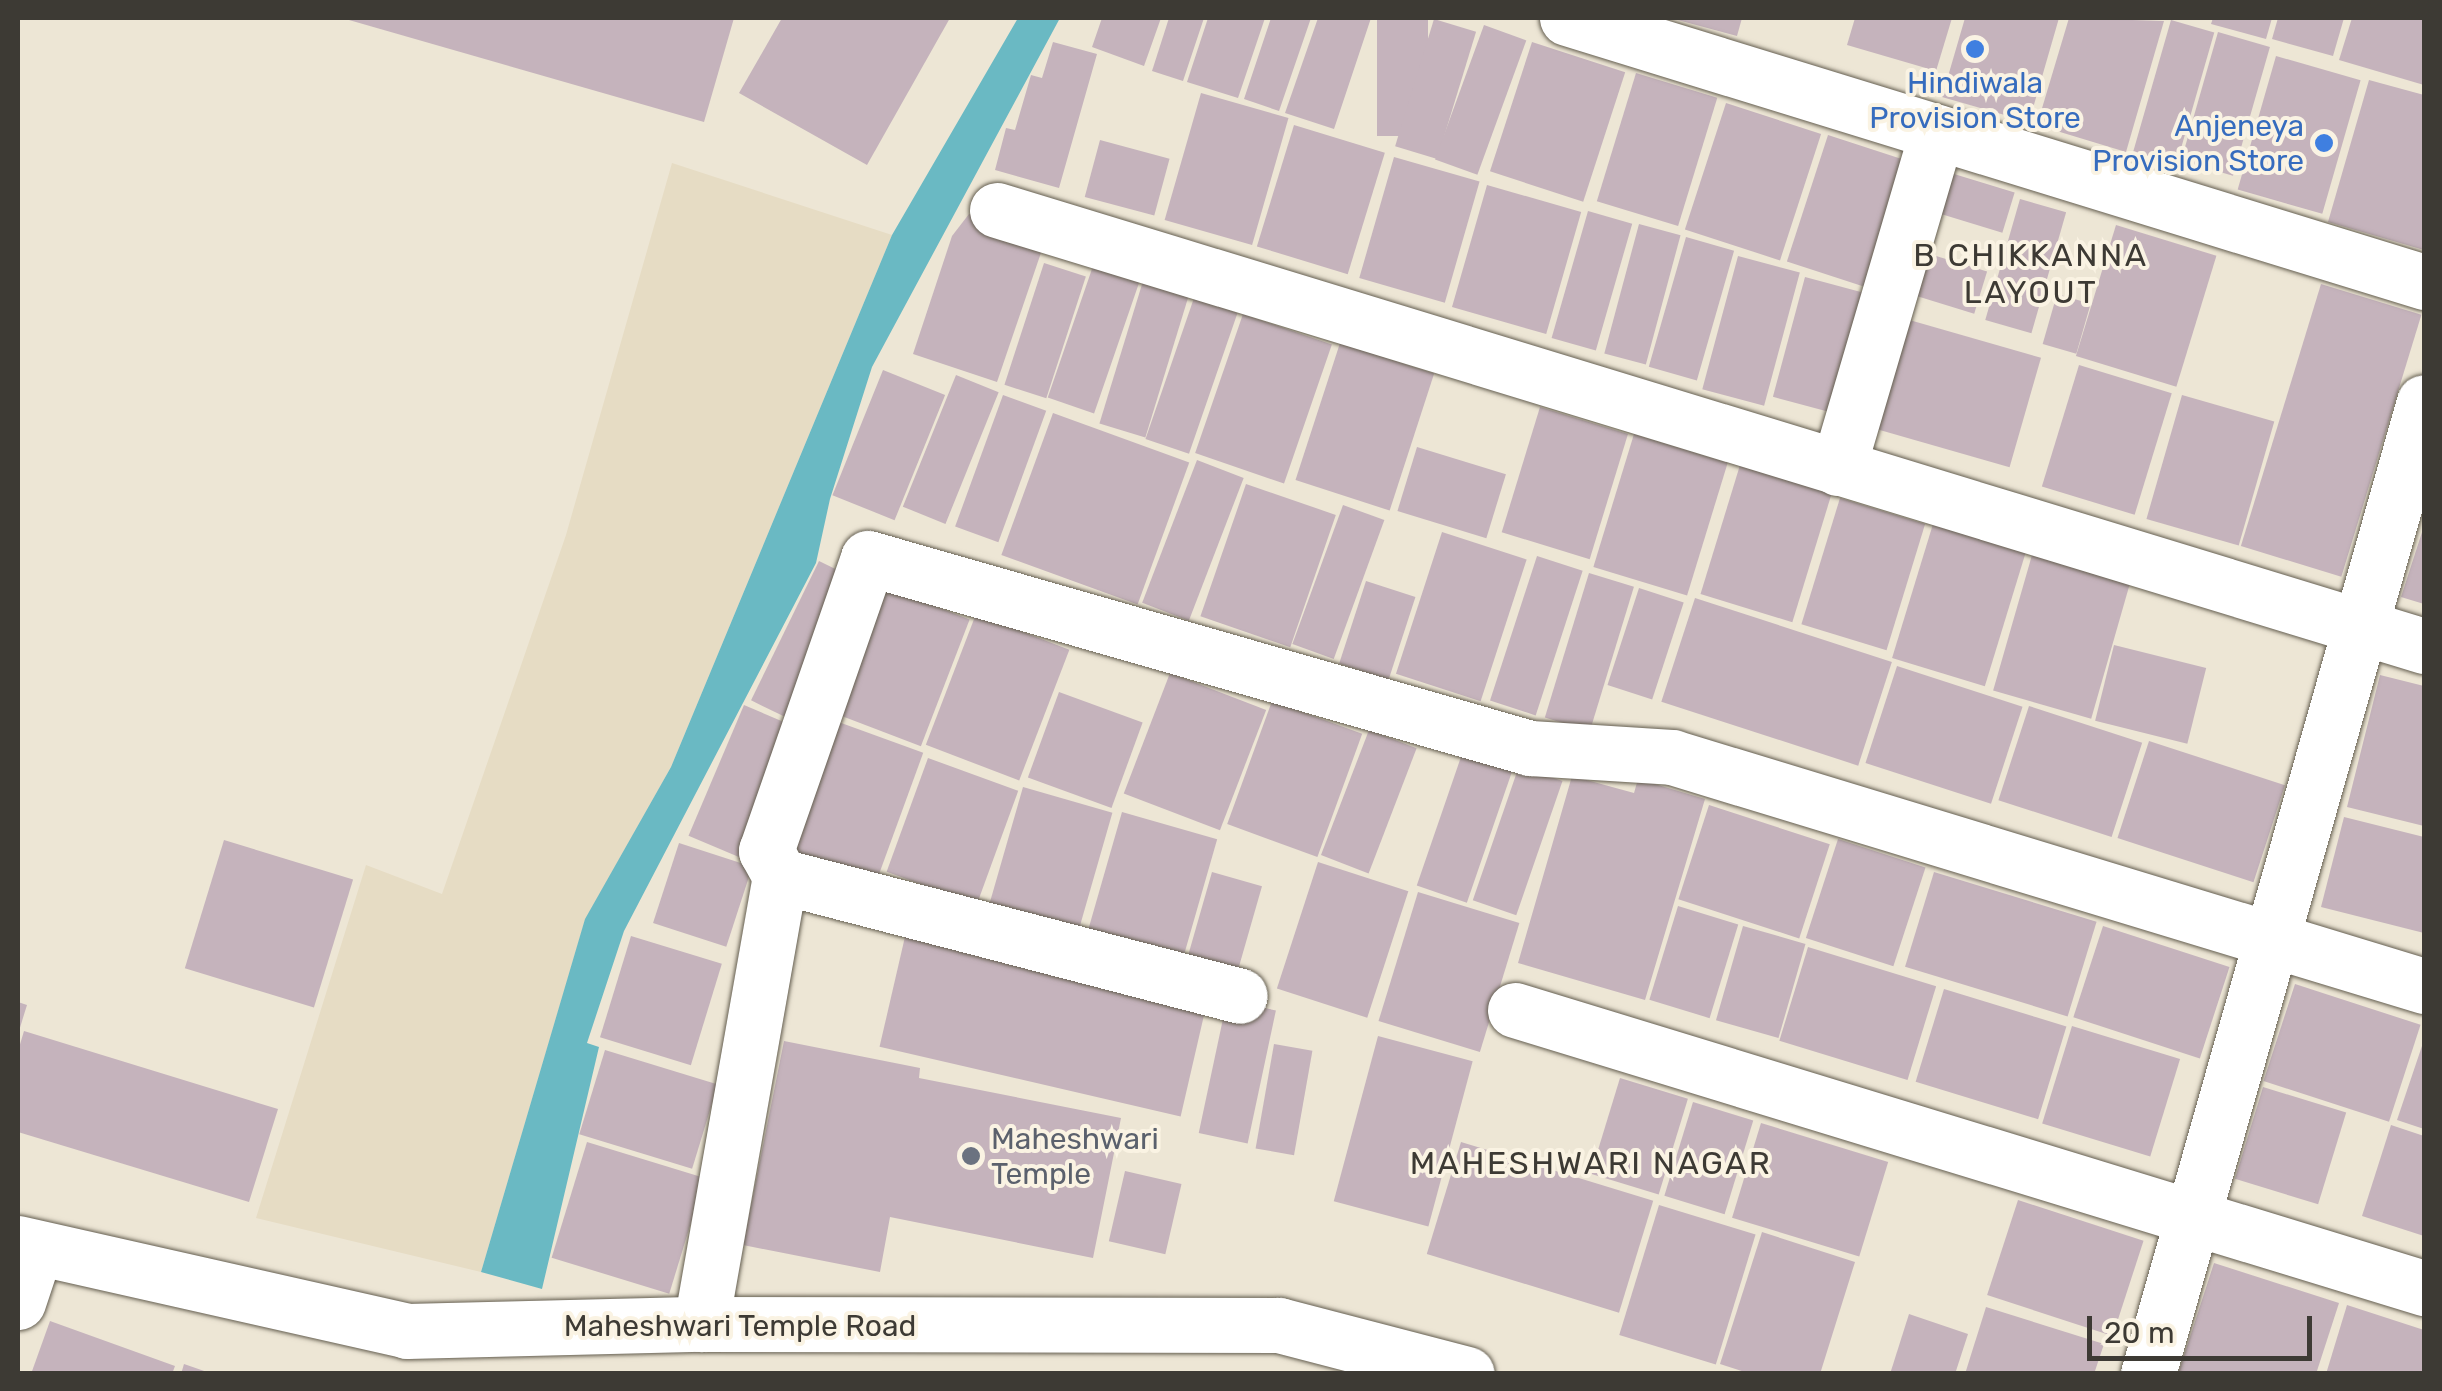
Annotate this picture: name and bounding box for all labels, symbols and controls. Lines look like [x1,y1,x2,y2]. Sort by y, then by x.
marker: Hindiwala Provision Store [1964,38,1986,60]
place label: Hindiwala Provision Store [1869,65,2081,136]
place label: Anjeneya Provision Store [2092,108,2304,178]
marker: Anjeneya Provision Store [2313,132,2335,154]
district label: B CHIKKANNA LAYOUT [1913,237,2149,312]
place label: Maheshwari Temple [991,1121,1159,1192]
district label: MAHESHWARI NAGAR [1410,1144,1772,1182]
marker: Maheshwari Temple [960,1145,982,1167]
scale bar [2092,1296,2317,1358]
street label: Maheshwari Temple Road [563,1308,917,1344]
text: 20 m [2104,1315,2175,1351]

